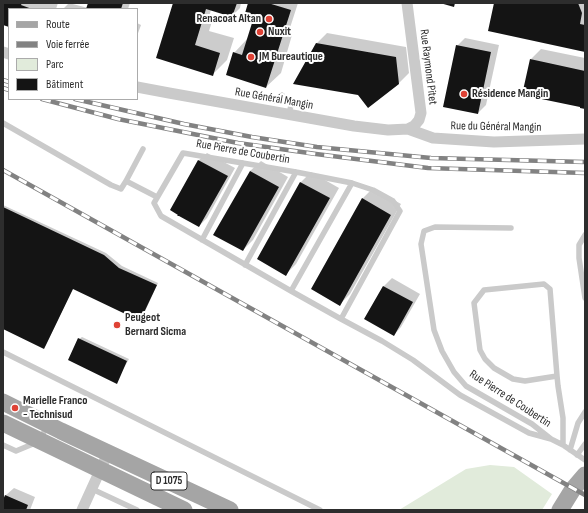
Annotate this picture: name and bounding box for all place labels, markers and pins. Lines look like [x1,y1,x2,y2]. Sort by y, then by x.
place label: Renacoat Altan [196,12,261,26]
marker: Renacoat Altan [264,14,274,24]
place label: Nuxit [268,25,291,39]
marker: Nuxit [255,27,265,37]
place label: JM Bureautique [259,50,323,64]
marker: JM Bureautique [246,52,256,62]
place label: Résidence Mangin [472,87,548,101]
marker: Résidence Mangin [459,89,469,99]
place label: Peugeot Bernard Sicma [125,311,186,339]
marker: Peugeot Bernard Sicma [112,320,122,330]
place label: Marielle Franco - Technisud [23,394,88,422]
marker: Marielle Franco - Technisud [10,403,20,413]

